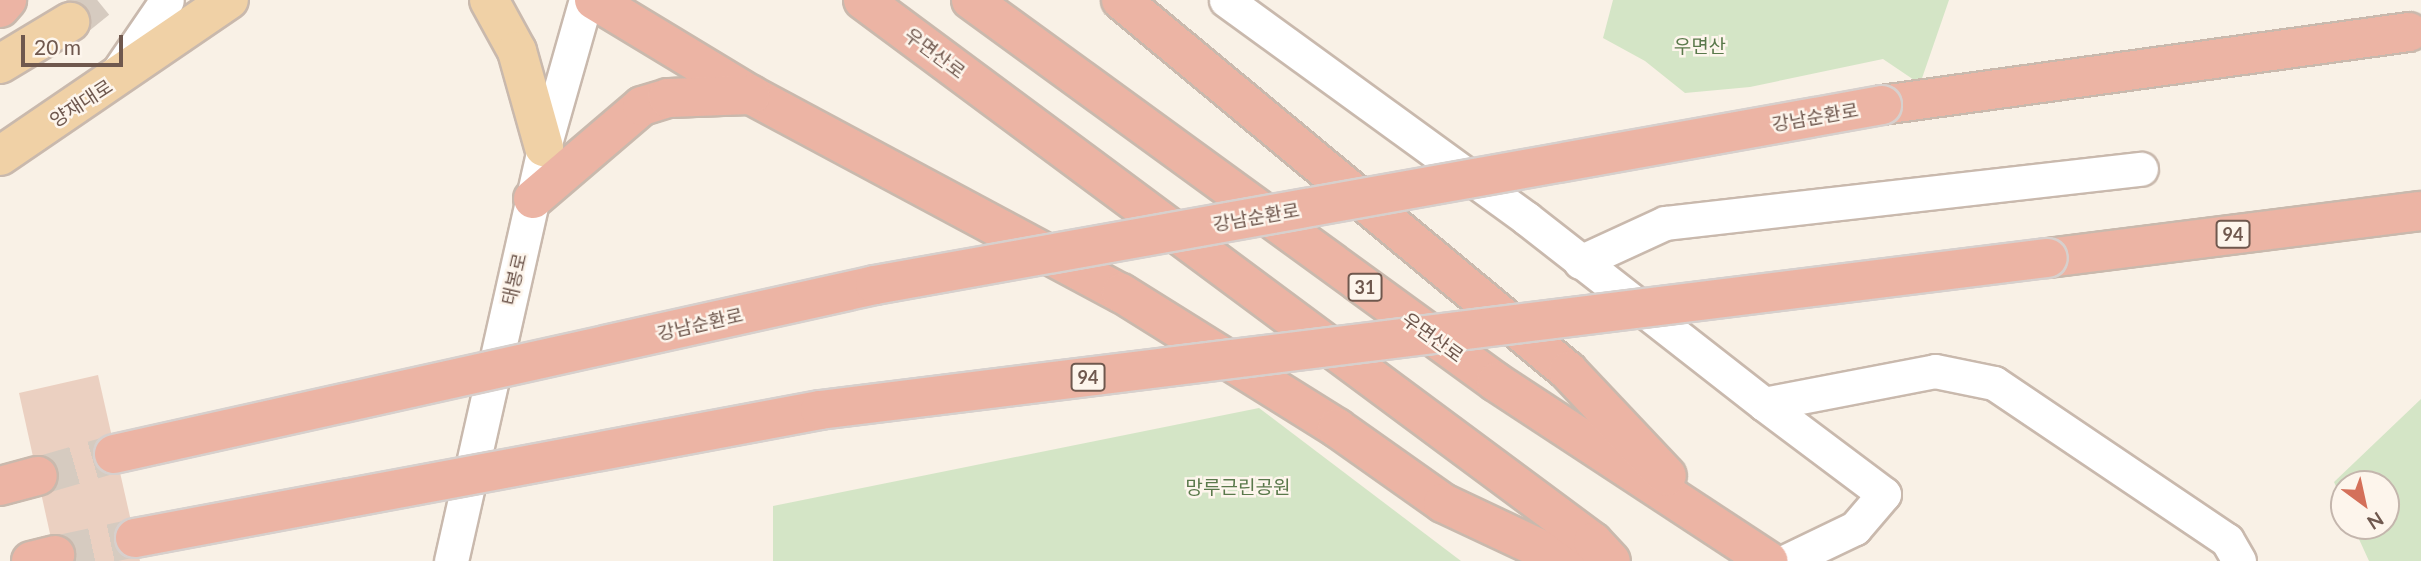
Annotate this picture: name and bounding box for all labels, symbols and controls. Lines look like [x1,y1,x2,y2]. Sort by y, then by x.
scale bar [24,21,126,65]
street label: 우면산로 [900,23,970,83]
text: 20 m [34,34,81,59]
park label: 우면산 [1674,35,1726,57]
street label: 양재대로 [45,74,117,132]
street label: 강남순환로 [1770,98,1860,136]
street label: 강남순환로 [1211,198,1301,236]
road number: 94 [2216,220,2250,248]
street label: 태봉로 [497,251,531,307]
road number: 31 [1348,272,1382,302]
street label: 강남순환로 [655,303,745,345]
street label: 우면산로 [1398,307,1468,367]
road number: 94 [1070,362,1106,391]
north arrow [2330,470,2400,540]
park label: 망루근린공원 [1186,476,1290,498]
text: N [2363,508,2388,535]

